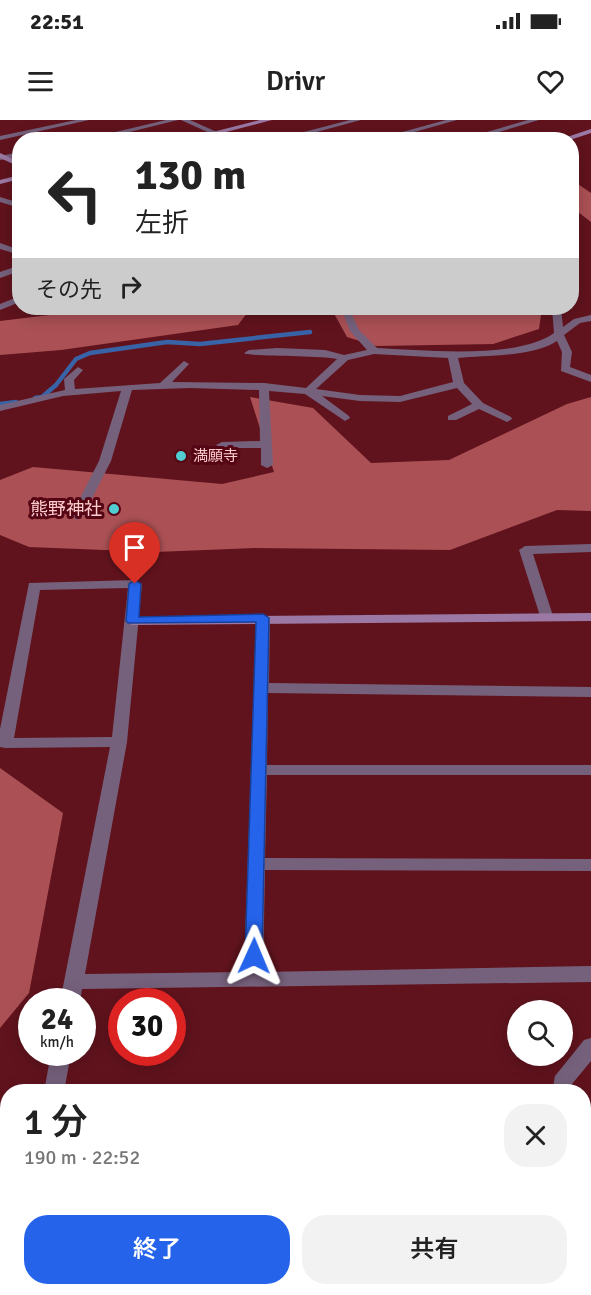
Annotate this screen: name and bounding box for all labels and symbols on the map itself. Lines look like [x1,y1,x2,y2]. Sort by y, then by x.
place label: 満願寺 [193,447,238,465]
marker: 満願寺 [174,449,188,463]
place label: 熊野神社 [30,498,102,520]
marker: 熊野神社 [107,502,121,516]
pin [109,522,160,584]
position arrow [222,924,286,988]
speed limit sign: 30 [108,988,186,1066]

